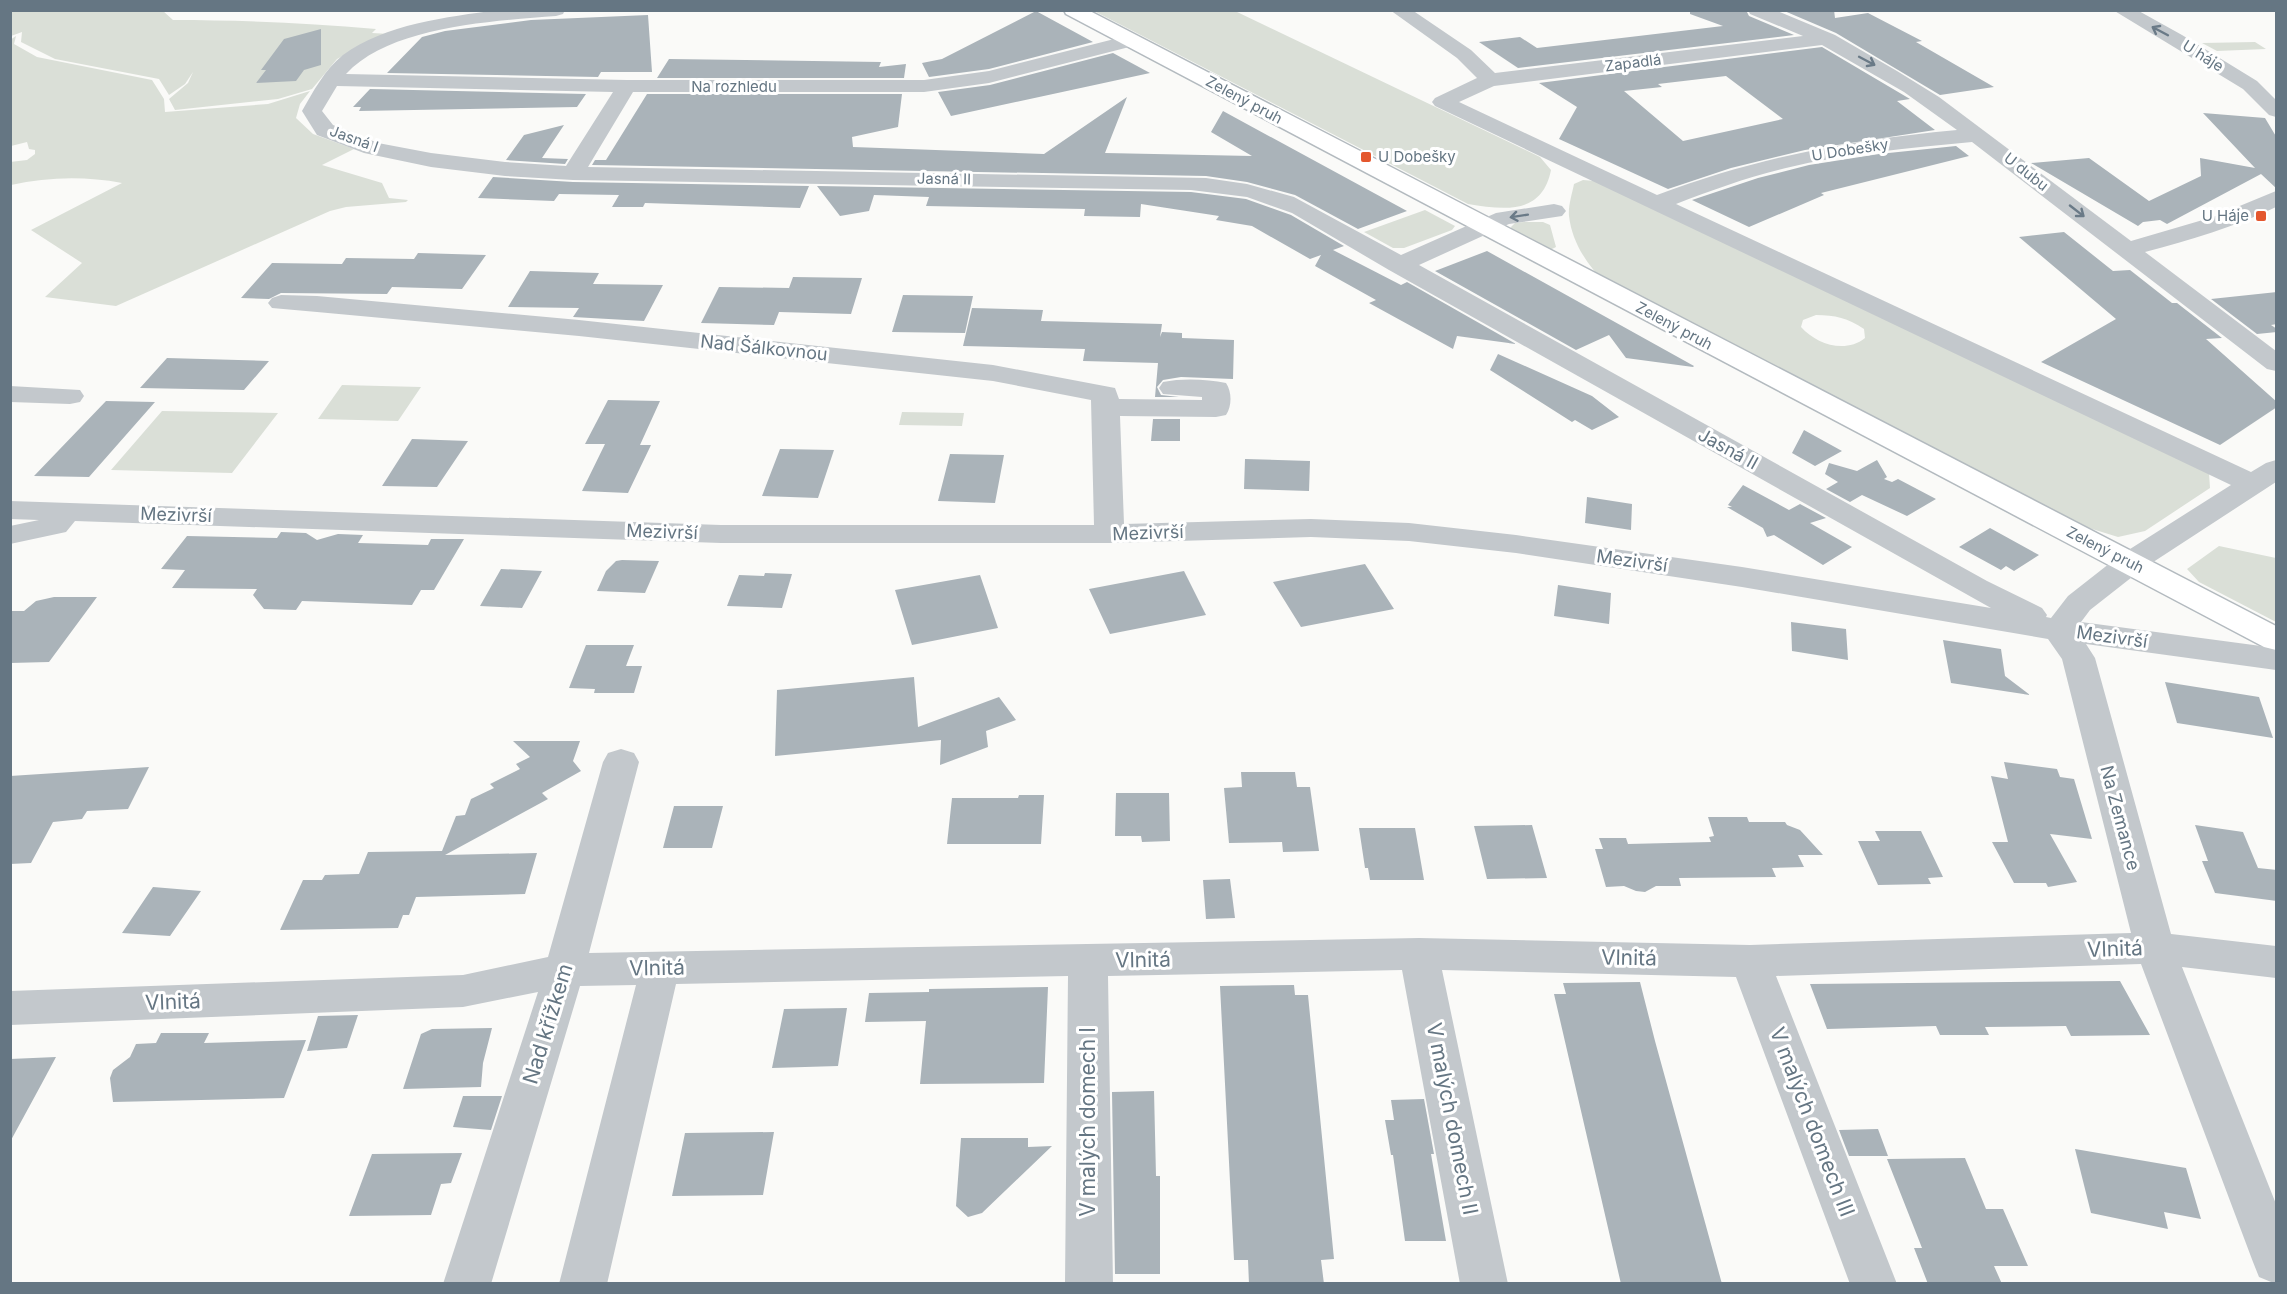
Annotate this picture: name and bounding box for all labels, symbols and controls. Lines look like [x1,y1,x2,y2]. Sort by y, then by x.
one-way arrow [2151,24,2169,36]
street label: U háje [2179,36,2227,76]
street label: Zapadlá [1604,50,1662,75]
one-way arrow [1858,56,1876,67]
street label: Zelený pruh [1203,71,1286,128]
street label: Na rozhledu [691,77,777,96]
street label: Jasná I [327,121,381,156]
street label: U Dobešky [1810,134,1890,165]
place label: U Dobešky [1378,147,1456,166]
street label: U dubu [2000,148,2052,195]
marker: U Dobešky [1359,150,1373,164]
street label: Jasná II [917,169,971,188]
one-way arrow [2069,204,2085,217]
place label: U Háje [2202,206,2249,225]
marker: U Háje [2254,209,2268,223]
one-way arrow [1510,210,1529,221]
street label: Zelený pruh [1633,297,1716,354]
street label: Nad Šálkovnou [699,329,829,365]
street label: Jasná II [1695,424,1762,474]
street label: Mezivrší [140,503,213,526]
street label: Mezivrší [626,520,699,543]
street label: Mezivrší [1112,521,1185,544]
street label: Zelený pruh [2063,522,2147,577]
street label: Mezivrší [1595,545,1670,576]
street label: Mezivrší [2075,621,2150,652]
street label: Na Zemance [2096,763,2145,873]
street label: Vlnitá [2087,935,2143,962]
street label: Vlnitá [1601,945,1657,970]
street label: Vlnitá [1115,947,1171,972]
street label: Vlnitá [629,955,685,980]
street label: Nad křížkem [517,961,578,1087]
street label: Vlnitá [145,988,201,1015]
street label: V malých domech II [1422,1021,1483,1217]
street label: V malých domech III [1765,1024,1860,1220]
street label: V malých domech I [1075,1027,1100,1217]

